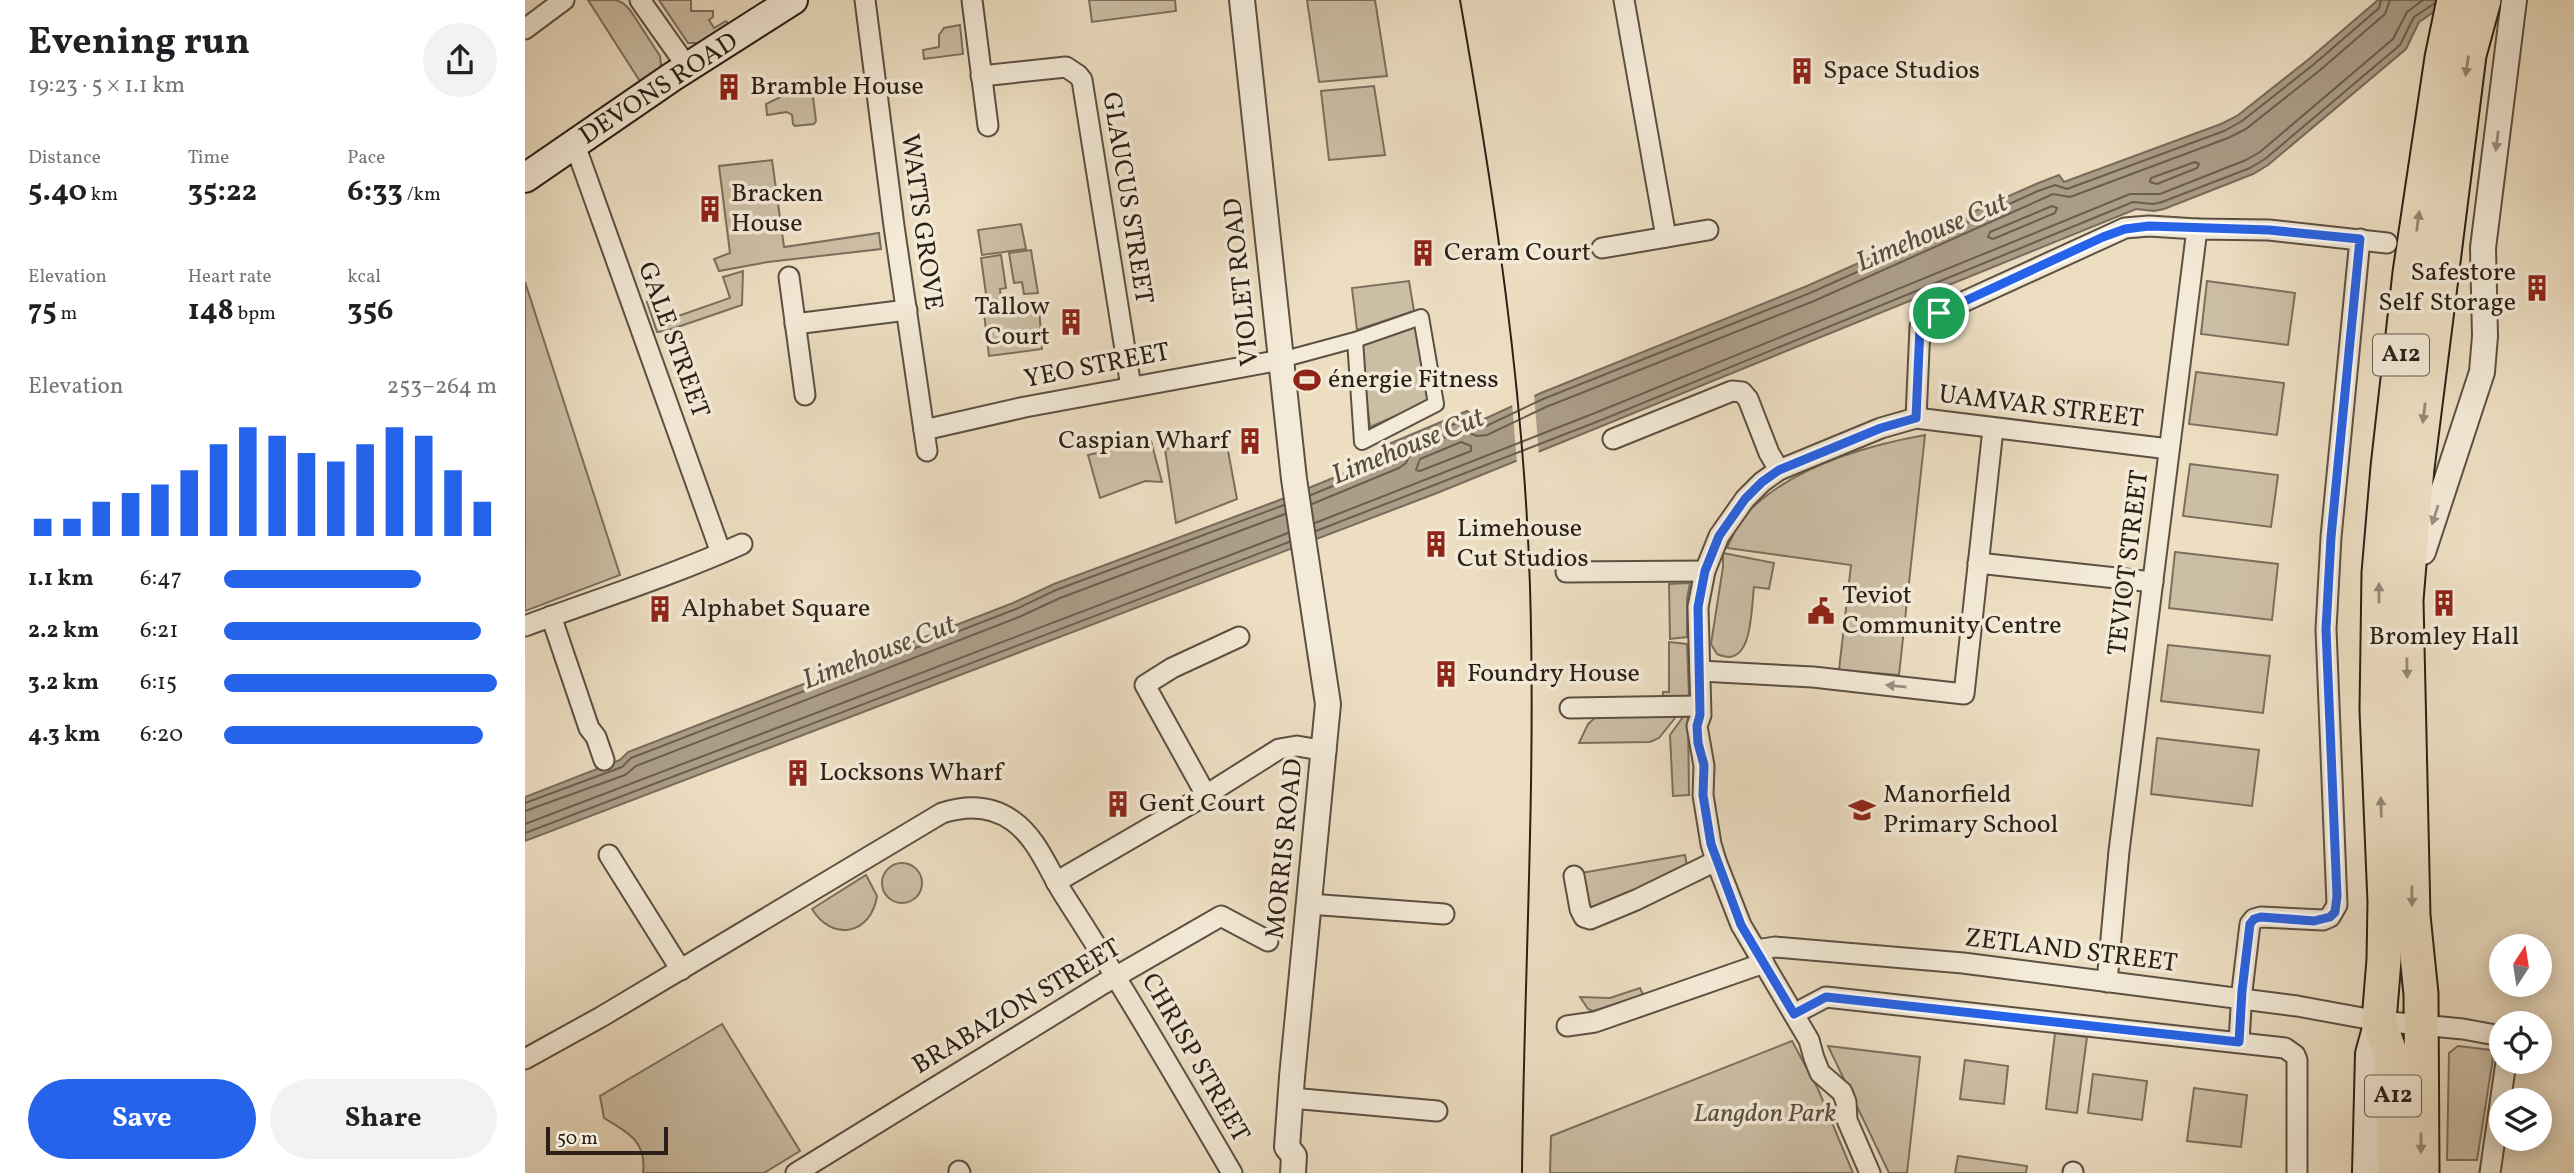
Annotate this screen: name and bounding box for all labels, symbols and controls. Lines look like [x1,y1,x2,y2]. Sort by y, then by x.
text: Evening run [28,17,250,70]
button: share [423,23,497,97]
street label: DEVONS ROAD [573,24,745,154]
place label: Space Studios [1823,53,1980,89]
one-way arrow [2462,55,2473,77]
building icon: Space Studios [1787,56,1817,86]
place label: Bramble House [750,69,924,105]
text: 19:23 · 5 × 1.1 km [28,70,185,102]
building icon: Bramble House [714,72,744,102]
street label: GLAUCUS STREET [1092,89,1162,307]
one-way arrow [2491,130,2502,152]
street label: WATTS GROVE [891,132,951,312]
text: Distance [28,145,101,171]
text: Time [188,145,229,171]
text: Pace [347,145,385,171]
text: 5.40 [28,171,87,213]
text: 35:22 [188,171,257,213]
text: 6:33 [347,171,403,213]
place label: Bracken House [731,176,824,242]
text: km [87,182,118,208]
text: /km [403,182,441,208]
water label: Limehouse Cut [1850,183,2015,282]
building icon: Bracken House [695,194,725,224]
street label: VIOLET ROAD [1215,196,1269,368]
one-way arrow [2413,210,2424,232]
place label: Ceram Court [1444,235,1591,271]
building icon: Ceram Court [1408,238,1438,268]
place label: Safestore Self Storage [2378,255,2516,321]
street label: GALE STREET [628,257,718,423]
text: Elevation [28,264,107,290]
text: Heart rate [188,264,272,290]
text: kcal [347,264,381,290]
building icon: Safestore Self Storage [2522,273,2552,303]
pin [1909,283,1969,343]
place label: Tallow Court [974,289,1050,355]
text: 75 [28,290,57,332]
text: 148 [188,290,234,332]
text: 356 [347,290,394,332]
icon: arrive [1920,294,1958,332]
text: m [57,301,77,327]
text: bpm [234,301,276,327]
building icon: Tallow Court [1056,307,1086,337]
street label: YEO STREET [1021,334,1173,398]
road number: A12 [2373,334,2429,376]
place label: énergie Fitness [1328,362,1499,398]
sports icon: énergie Fitness [1292,365,1322,395]
text: Elevation [28,371,124,403]
text: 253–264 m [387,371,497,403]
street label: UAMVAR STREET [1937,377,2145,437]
water label: Limehouse Cut [1326,398,1491,495]
one-way arrow [2419,402,2430,424]
place label: Caspian Wharf [1058,423,1231,459]
building icon: Caspian Wharf [1235,426,1265,456]
street label: TEVIOT STREET [2100,468,2158,658]
one-way arrow [2429,504,2440,525]
place label: Limehouse Cut Studios [1457,511,1589,577]
building icon: Limehouse Cut Studios [1421,529,1451,559]
text: 1.1 km [28,563,94,595]
text: 6:47 [140,563,182,595]
place label: Teviot Community Centre [1842,578,2062,644]
one-way arrow [2373,582,2385,604]
building icon: Bromley Hall [2429,588,2459,618]
place label: Alphabet Square [681,591,870,627]
building icon: Alphabet Square [645,594,675,624]
public building icon: Teviot Community Centre [1806,596,1836,626]
water label: Limehouse Cut [797,606,962,700]
text: 2.2 km [28,615,99,647]
text: 6:21 [140,615,178,647]
place label: Bromley Hall [2369,619,2519,655]
place label: Foundry House [1467,656,1640,692]
one-way arrow [2401,658,2413,680]
building icon: Foundry House [1431,659,1461,689]
text: 3.2 km [28,667,99,699]
text: 6:15 [140,667,177,699]
one-way arrow [1885,681,1907,692]
text: 4.3 km [28,719,101,751]
text: 6:20 [140,719,183,751]
place label: Locksons Wharf [819,755,1005,791]
street label: MORRIS ROAD [1258,757,1312,941]
building icon: Locksons Wharf [783,758,813,788]
place label: Manorfield Primary School [1883,777,2058,843]
place label: Gent Court [1139,786,1266,822]
building icon: Gent Court [1103,789,1133,819]
school or university icon: Manorfield Primary School [1847,795,1877,825]
one-way arrow [2375,796,2386,818]
one-way arrow [2407,885,2418,907]
street label: ZETLAND STREET [1963,920,2179,982]
street label: BRABAZON STREET [906,930,1128,1084]
north arrow [2489,934,2551,998]
map controls [2489,934,2552,1151]
street label: CHRISP STREET [1132,967,1258,1149]
button: locate [2489,1011,2552,1074]
road number: A12 [2365,1076,2421,1116]
button: Save [28,1079,256,1159]
button: Share [270,1079,497,1159]
button: layers [2489,1088,2552,1151]
park label: Langdon Park [1694,1096,1836,1132]
scale bar [546,1124,669,1156]
text: 50 m [557,1126,598,1152]
one-way arrow [2416,1132,2427,1154]

